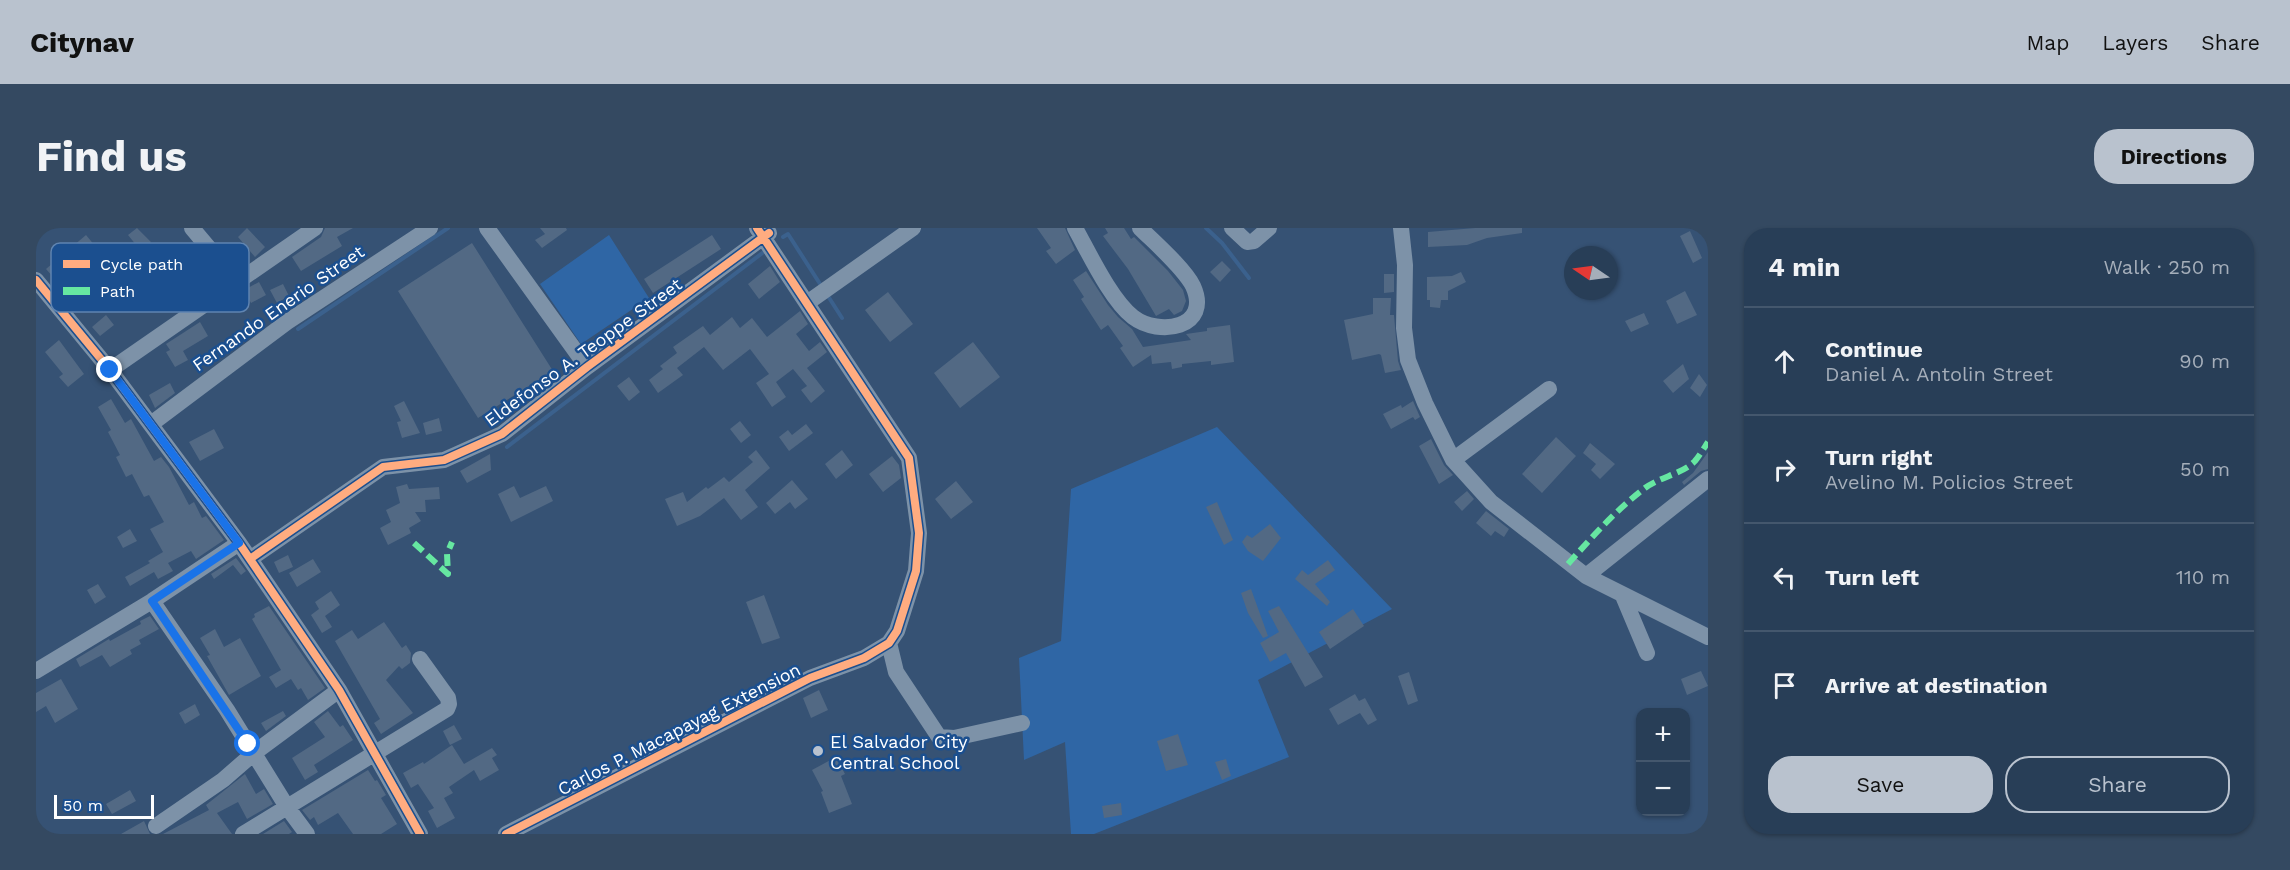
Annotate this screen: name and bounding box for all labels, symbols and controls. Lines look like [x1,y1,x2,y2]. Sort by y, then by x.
text: Citynav [30,26,134,59]
text: Map [2026,30,2069,55]
text: Layers [2102,30,2168,55]
text: Share [2201,30,2260,55]
button: Directions [2094,129,2254,184]
text: Find us [36,132,187,181]
street label: Fernando Enerio Street [188,240,368,375]
legend [51,243,249,312]
north arrow [1564,246,1618,300]
text: 4 min [1768,252,1840,282]
text: Cycle path [100,255,183,274]
text: Walk · 250 m [2103,255,2230,279]
street label: Eldefonso A. Teoppe Street [480,273,686,431]
text: Path [100,282,135,301]
text: Continue [1825,337,1923,362]
icon: ahead [1768,345,1801,378]
text: 90 m [2179,349,2230,373]
route end [96,356,122,382]
text: Daniel A. Antolin Street [1825,362,2053,386]
text: Turn right [1825,445,1932,470]
icon: right [1768,453,1801,486]
text: 50 m [2180,457,2230,481]
text: Avelino M. Policios Street [1825,470,2073,494]
icon: left [1768,561,1801,594]
text: Turn left [1825,565,1919,590]
text: 110 m [2176,565,2230,589]
street label: Carlos P. Macapayag Extension [554,658,804,800]
icon: arrive [1768,669,1801,702]
text: Arrive at destination [1825,673,2048,698]
map controls [1636,708,1690,816]
button: + [1636,708,1690,762]
route start [234,730,260,756]
place label: El Salvador City Central School [830,731,968,773]
marker: El Salvador City Central School [811,744,825,758]
button: Save [1768,756,1993,813]
button: Share [2005,756,2230,813]
button: − [1636,762,1690,816]
scale bar [54,792,154,820]
text: 50 m [63,796,103,815]

